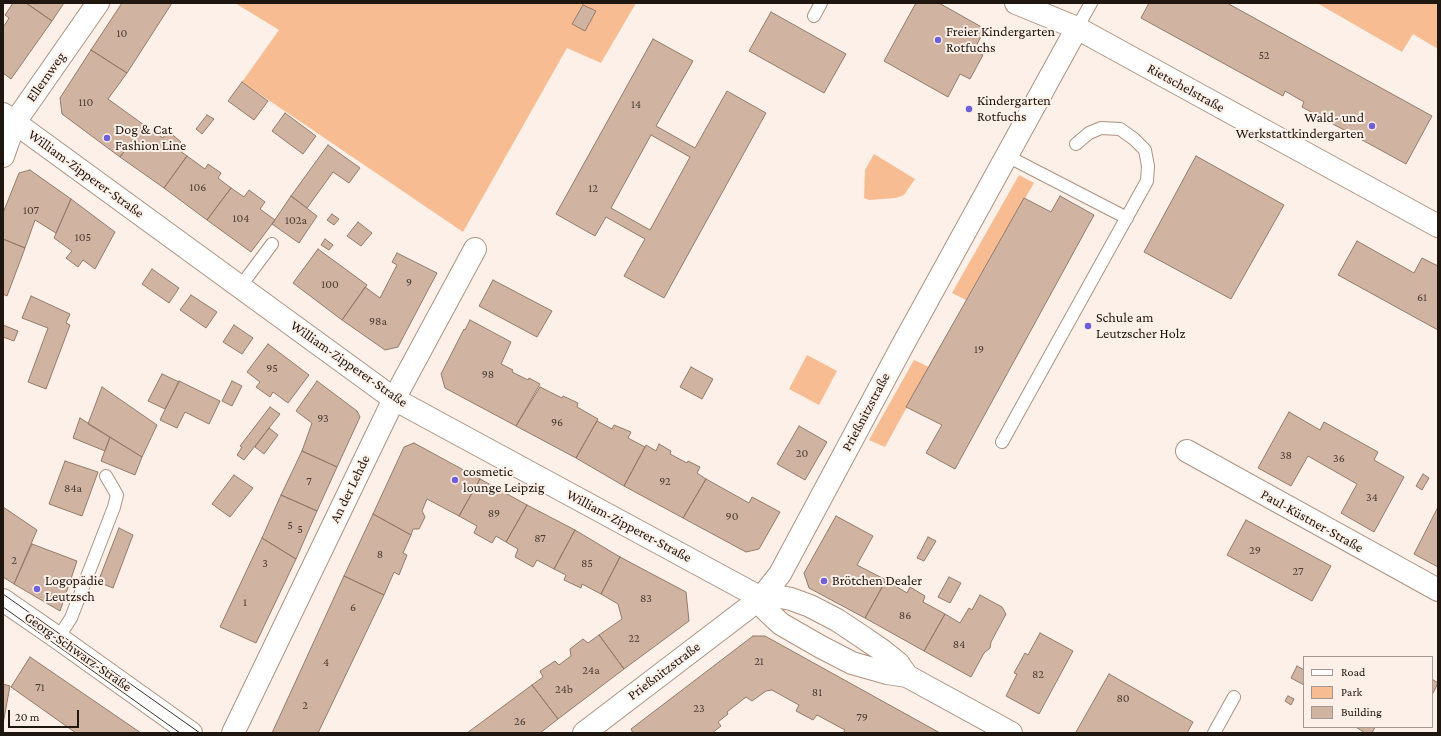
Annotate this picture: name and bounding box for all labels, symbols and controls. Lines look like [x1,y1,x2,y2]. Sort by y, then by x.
place label: Freier Kindergarten Rotfuchs [946,24,1055,56]
house number: 10 [117,26,127,40]
marker: Freier Kindergarten Rotfuchs [933,35,943,45]
house number: 52 [1258,48,1270,62]
street label: Ellernweg [23,49,69,105]
street label: Rietschelstraße [1144,60,1228,116]
place label: Kindergarten Rotfuchs [977,93,1051,126]
house number: 110 [79,95,93,109]
house number: 14 [631,97,641,111]
marker: Kindergarten Rotfuchs [964,104,974,114]
place label: Wald- und Werkstattkindergarten [1236,110,1364,142]
marker: Wald- und Werkstattkindergarten [1367,121,1377,131]
place label: Dog & Cat Fashion Line [115,122,186,154]
street label: William-Zipperer-Straße [25,126,147,222]
marker: Dog & Cat Fashion Line [102,133,112,143]
house number: 106 [190,180,206,194]
house number: 12 [588,181,598,195]
house number: 107 [23,203,39,217]
house number: 104 [233,211,249,225]
house number: 102a [285,213,307,227]
house number: 105 [75,230,91,244]
house number: 9 [406,275,412,289]
house number: 100 [321,277,339,291]
house number: 61 [1417,290,1427,304]
place label: Schule am Leutzscher Holz [1096,310,1185,342]
house number: 98a [369,314,387,328]
street label: William-Zipperer-Straße [287,317,411,411]
marker: Schule am Leutzscher Holz [1083,321,1093,331]
house number: 19 [974,342,984,356]
house number: 95 [266,361,278,375]
house number: 98 [482,367,494,381]
street label: Prießnitzstraße [838,370,894,454]
house number: 93 [317,411,329,425]
house number: 96 [551,415,563,429]
house number: 20 [796,446,808,460]
house number: 38 [1280,448,1292,462]
house number: 36 [1333,451,1345,465]
street label: An der Lehde [326,452,374,526]
place label: cosmetic lounge Leipzig [463,464,545,496]
house number: 7 [306,474,312,488]
house number: 92 [659,474,671,488]
marker: cosmetic lounge Leipzig [450,475,460,485]
house number: 84a [64,481,82,495]
street label: William-Zipperer-Straße [564,486,694,566]
street label: Paul-Küstner-Straße [1258,486,1366,556]
house number: 34 [1366,490,1378,504]
house number: 89 [488,506,500,520]
house number: 90 [726,509,738,523]
house number: 5 [287,518,293,532]
house number: 5 [297,522,303,536]
house number: 87 [534,531,546,545]
house number: 29 [1249,543,1261,557]
house number: 8 [377,547,383,561]
house number: 2 [11,553,17,567]
house number: 3 [262,556,268,570]
house number: 85 [581,556,593,570]
house number: 27 [1292,564,1304,578]
place label: Logopädie Leutzsch [45,573,104,606]
place label: Brötchen Dealer [832,573,922,589]
marker: Brötchen Dealer [819,576,829,586]
marker: Logopädie Leutzsch [32,584,42,594]
house number: 83 [640,591,652,605]
house number: 1 [243,595,247,609]
house number: 6 [350,600,356,614]
house number: 86 [899,608,911,622]
street label: Georg-Schwarz-Straße [21,609,135,695]
house number: 22 [628,631,640,645]
house number: 84 [953,637,965,651]
street label: Prießnitzstraße [624,638,704,704]
house number: 21 [754,654,764,668]
house number: 4 [323,655,329,669]
legend [1303,656,1433,728]
house number: 24a [582,663,600,677]
text: Road [1341,665,1365,679]
house number: 82 [1032,667,1044,681]
house number: 71 [35,680,45,694]
house number: 24b [555,682,573,696]
house number: 81 [812,685,822,699]
text: Park [1341,685,1362,699]
house number: 80 [1116,691,1130,705]
house number: 2 [302,698,308,712]
house number: 23 [693,701,705,715]
scale bar [10,702,81,728]
text: Building [1341,705,1382,719]
text: 20 m [15,710,39,724]
house number: 79 [856,710,868,724]
house number: 26 [514,714,526,728]

